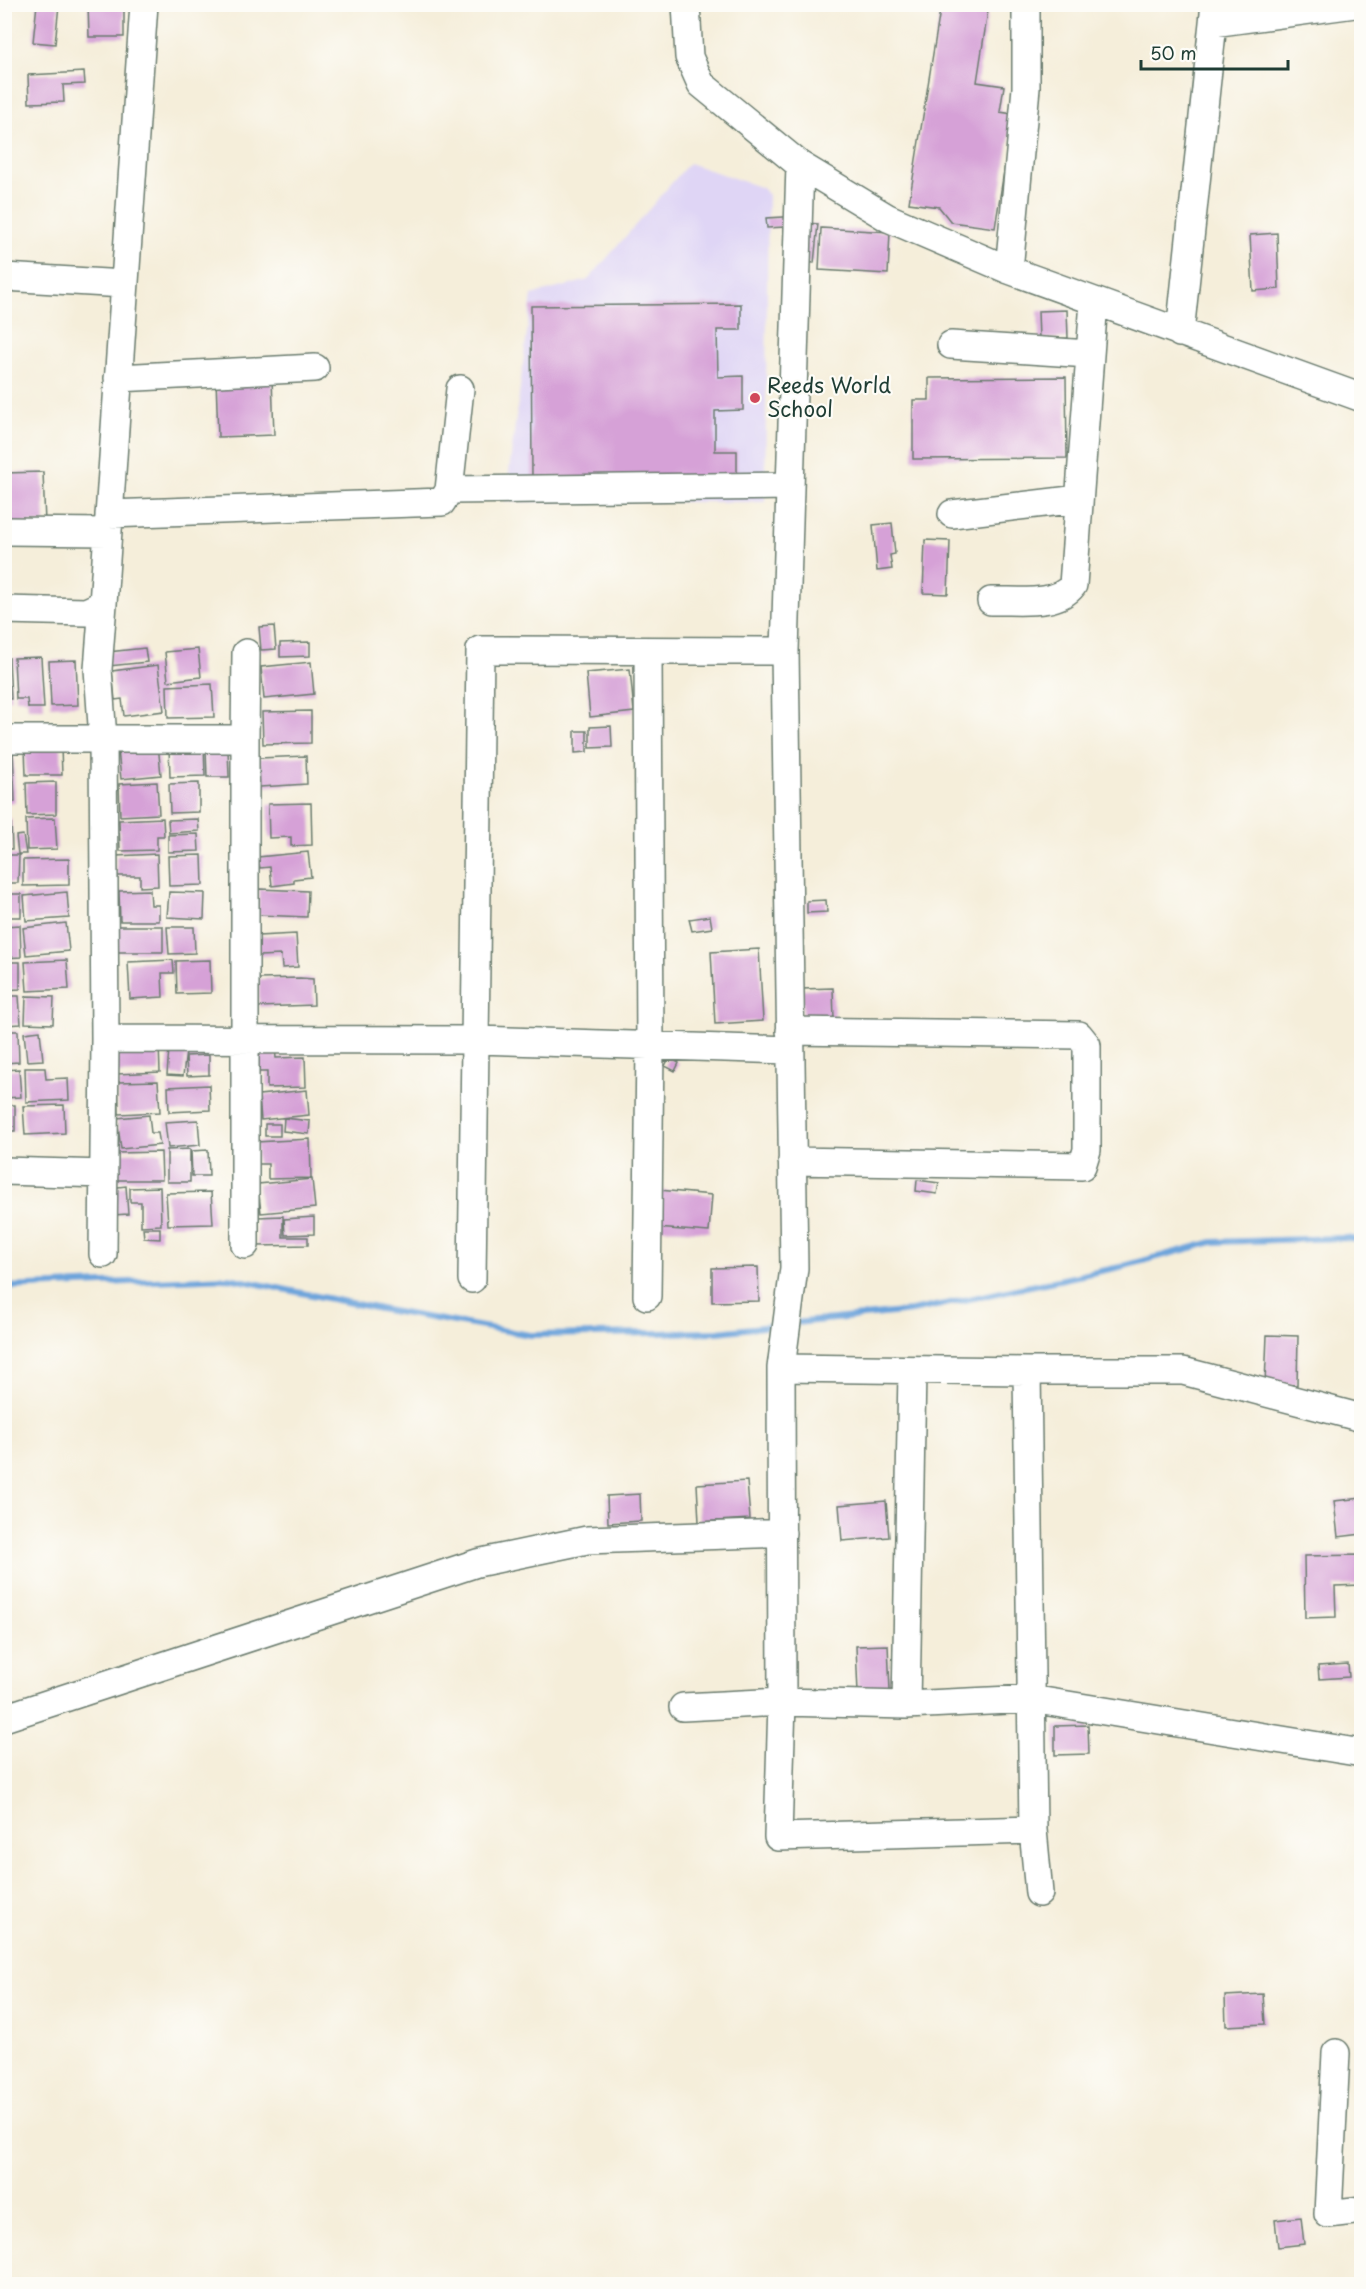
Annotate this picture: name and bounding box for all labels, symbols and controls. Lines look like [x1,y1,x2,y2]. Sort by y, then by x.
scale bar [1141,33,1288,71]
text: 50 m [1150,39,1197,66]
place label: Reeds World School [767,368,891,424]
marker: Reeds World School [748,391,762,405]

